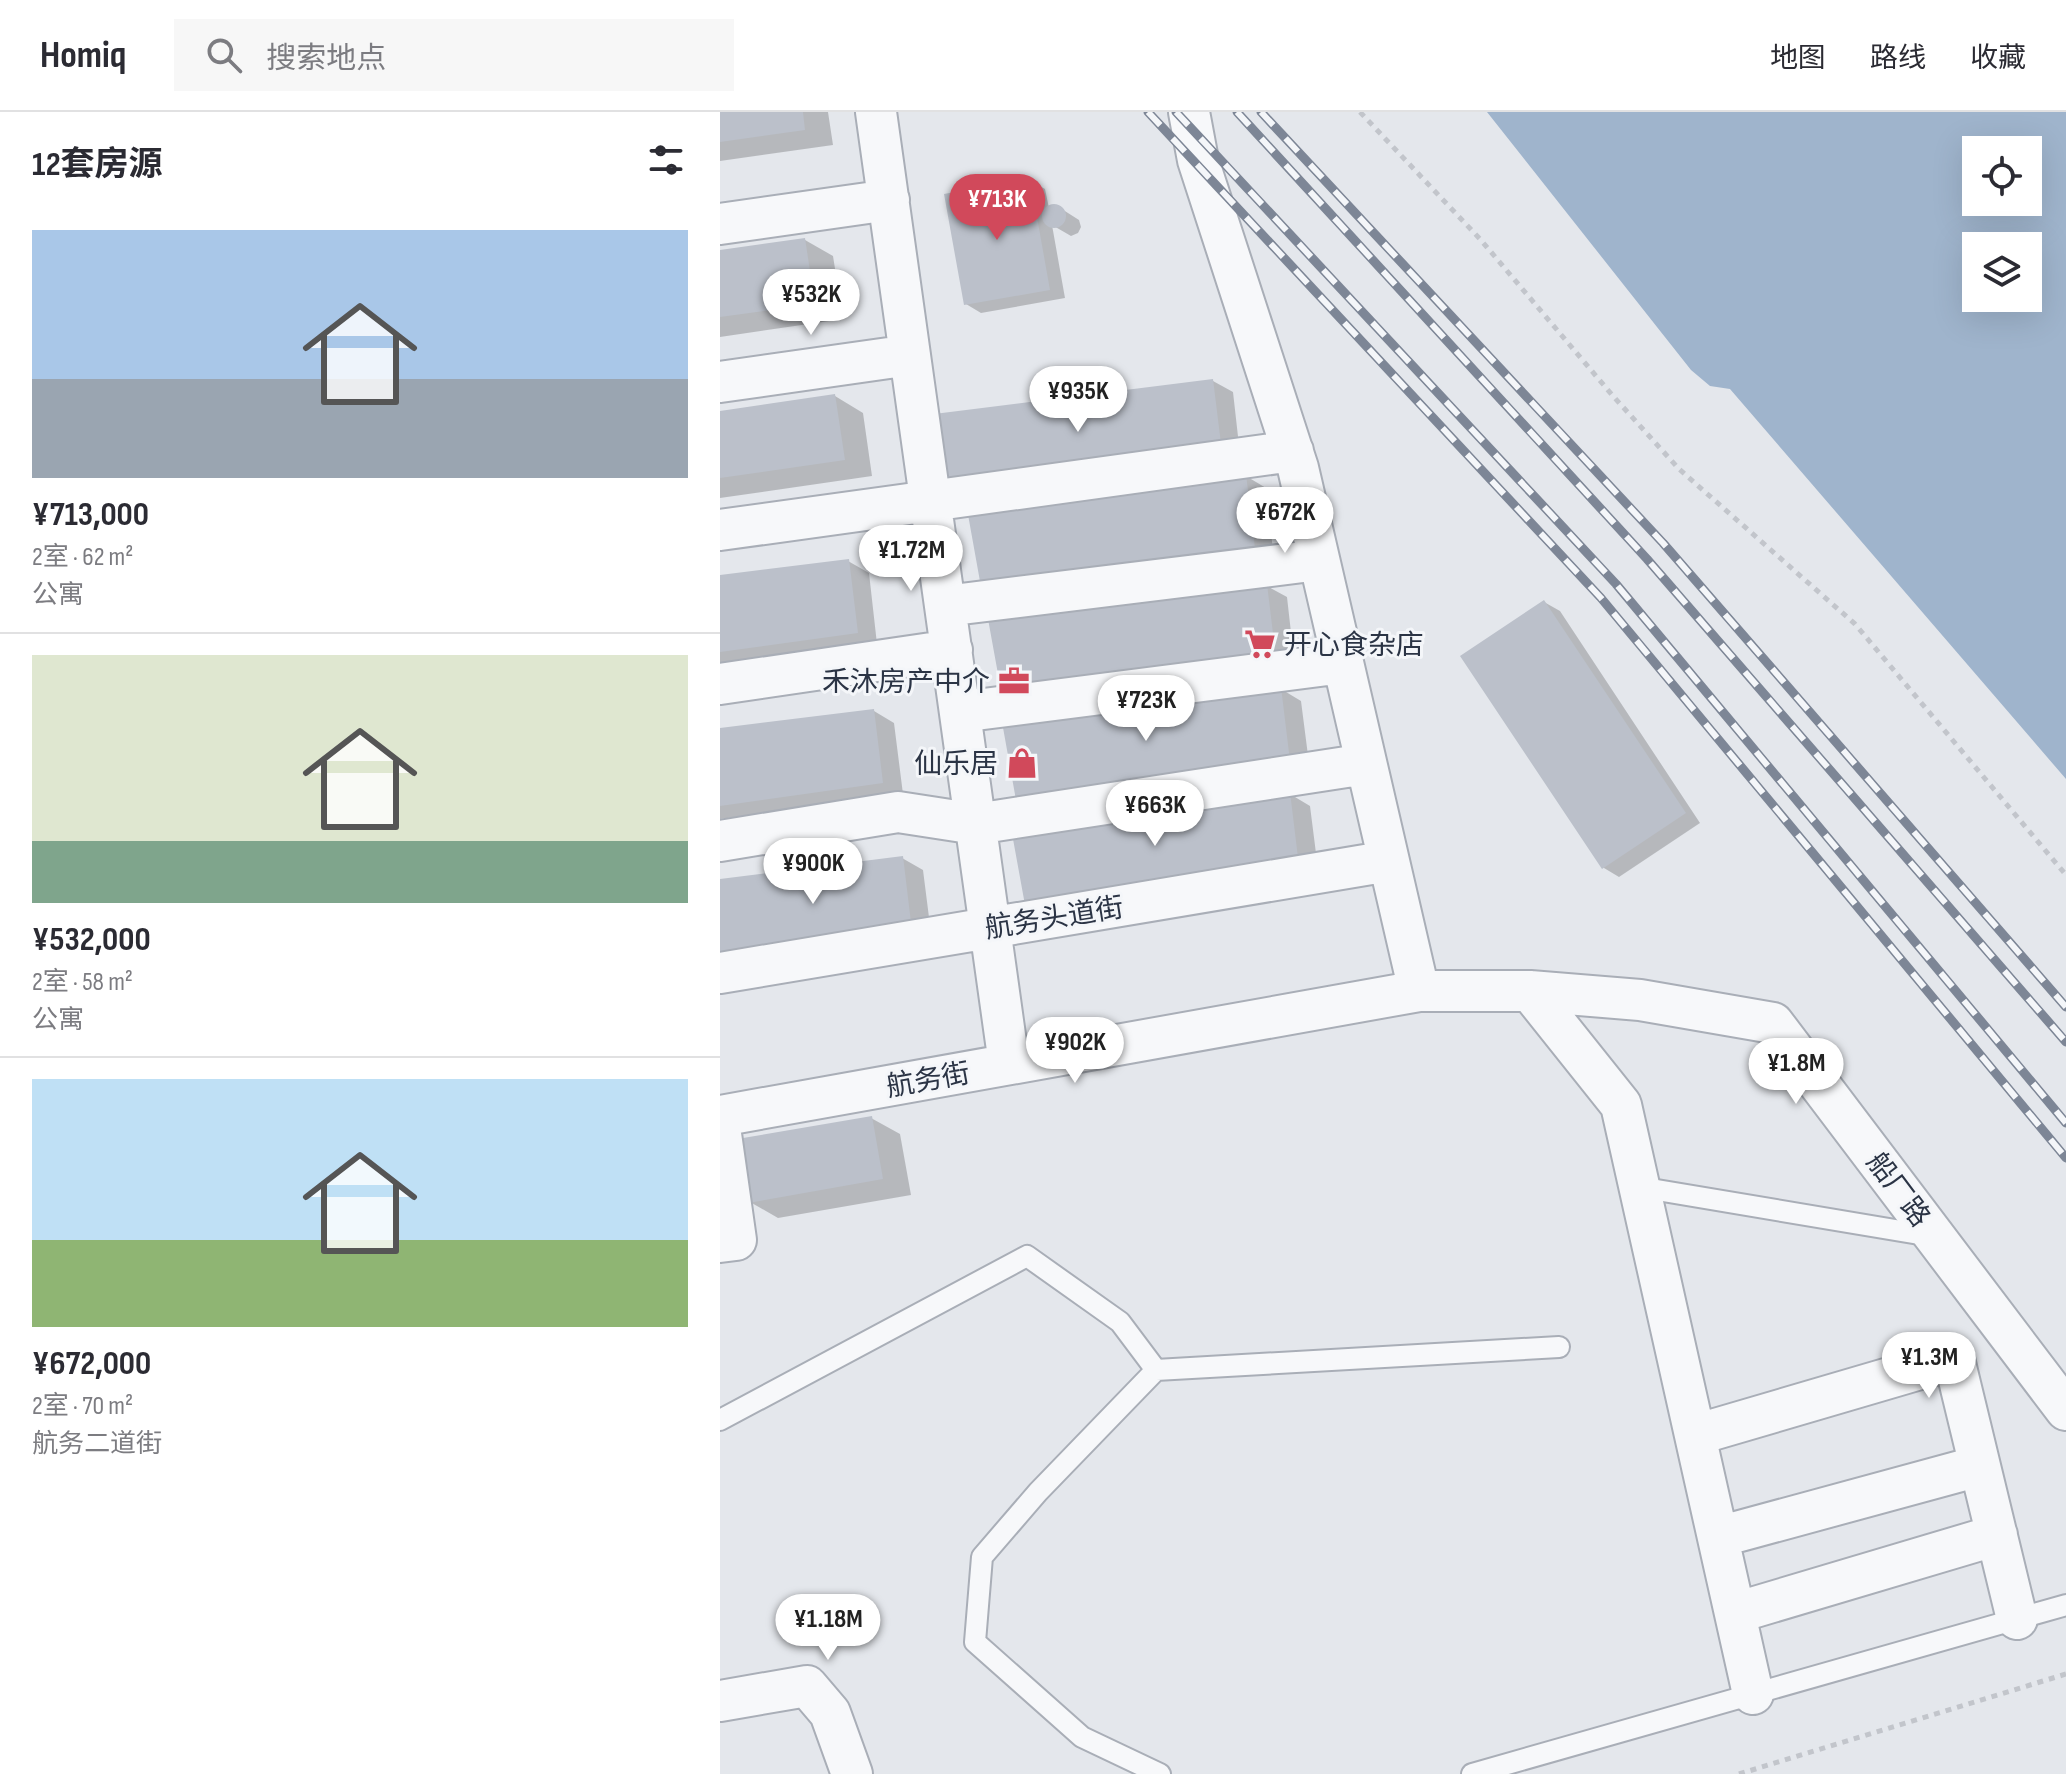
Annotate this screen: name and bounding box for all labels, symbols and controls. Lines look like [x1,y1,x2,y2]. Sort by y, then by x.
search box [174,19,734,91]
text: Homiq [40,33,126,78]
icon: search [202,33,246,77]
text: 搜索地点 [266,41,386,77]
text: 地图 [1770,42,1826,75]
text: 路线 [1870,42,1926,75]
text: 收藏 [1970,42,2026,75]
map controls [1962,136,2042,312]
button: locate [1962,136,2042,216]
icon: filters [644,138,688,182]
text: 12套房源 [32,144,163,185]
pin: ¥713K [941,174,1053,242]
text: ¥713K [967,184,1027,215]
button: layers [1962,232,2042,312]
pin: ¥532K [755,269,867,337]
text: ¥532K [781,279,841,310]
icon: home [288,282,432,426]
pin: ¥935K [1022,366,1134,434]
text: ¥935K [1047,376,1109,407]
pin: ¥672K [1229,487,1341,555]
text: ¥713,000 [32,494,149,535]
text: ¥672K [1254,497,1316,528]
pin: ¥1.72M [846,525,976,593]
text: ¥1.72M [877,535,945,566]
text: 2室 · 62 m² [32,542,133,573]
text: 公寓 [32,580,84,611]
supermarket icon: 开心食杂店 [1243,627,1277,661]
place label: 开心食杂店 [1284,629,1424,662]
office icon: 禾沐房产中介 [997,664,1031,698]
place label: 禾沐房产中介 [822,666,990,699]
pin: ¥723K [1090,675,1202,743]
text: ¥723K [1116,685,1176,716]
icon: home [288,707,432,851]
shop icon: 仙乐居 [1005,746,1039,780]
place label: 仙乐居 [914,748,998,781]
pin: ¥663K [1099,780,1211,848]
text: ¥663K [1124,790,1186,821]
pin: ¥900K [757,838,869,906]
text: ¥900K [781,848,845,879]
street label: 航务头道街 [983,891,1126,946]
text: ¥532,000 [32,919,151,960]
text: 2室 · 58 m² [32,967,133,998]
text: 公寓 [32,1005,84,1036]
pin: ¥902K [1019,1017,1131,1085]
text: ¥902K [1044,1027,1106,1058]
pin: ¥1.8M [1740,1038,1852,1106]
text: ¥1.8M [1767,1048,1825,1079]
street label: 航务街 [884,1057,972,1104]
icon: home [288,1131,432,1275]
street label: 船厂路 [1859,1146,1936,1233]
pin: ¥1.3M [1873,1332,1985,1400]
text: ¥1.3M [1900,1342,1958,1373]
text: ¥672,000 [32,1343,151,1384]
text: 2室 · 70 m² [32,1391,133,1422]
text: 航务二道街 [32,1429,162,1460]
pin: ¥1.18M [763,1594,893,1662]
text: ¥1.18M [793,1604,863,1635]

